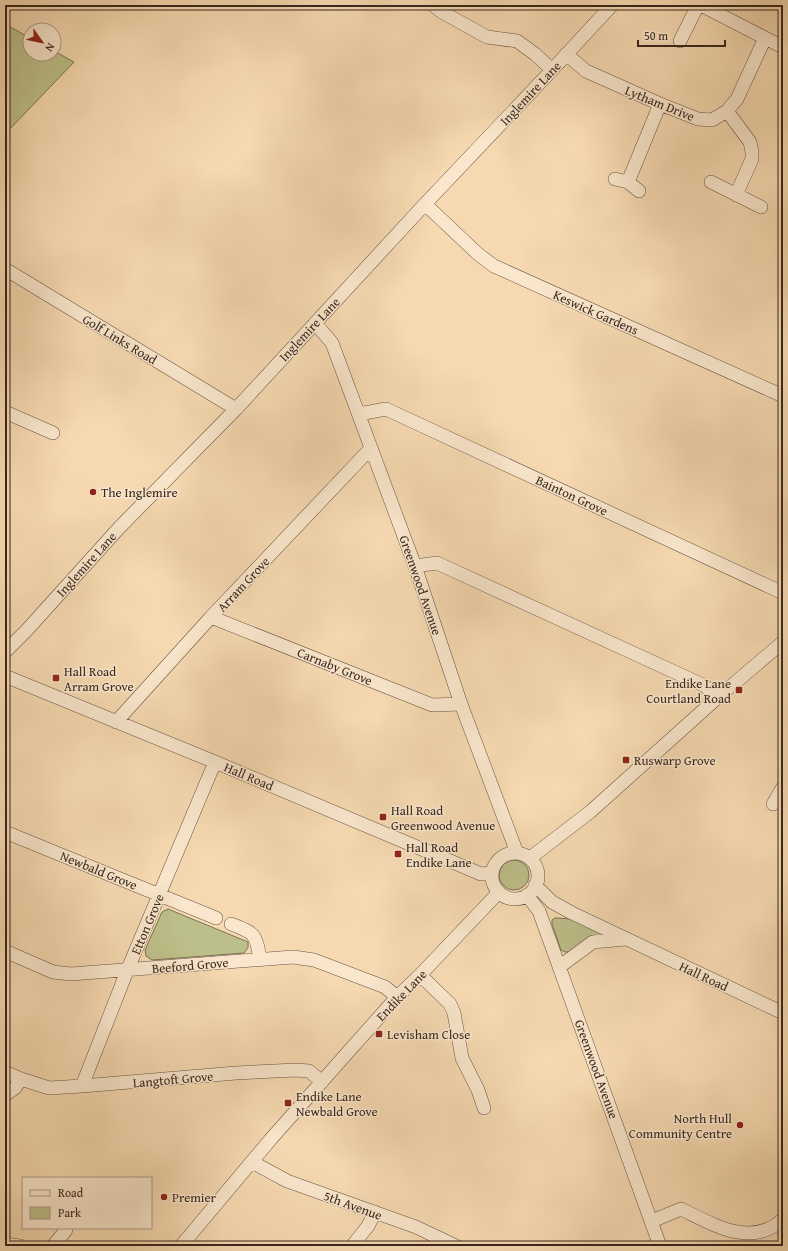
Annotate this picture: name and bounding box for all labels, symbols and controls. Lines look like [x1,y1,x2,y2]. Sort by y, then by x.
north arrow [22,22,62,62]
scale bar [638,22,725,48]
text: 50 m [644,27,668,44]
text: N [41,40,59,55]
street label: Inglemire Lane [496,57,565,130]
street label: Lytham Drive [622,81,697,126]
street label: Keswick Gardens [550,285,641,340]
street label: Inglemire Lane [275,293,344,366]
street label: Golf Links Road [79,310,161,369]
street label: Bainton Grove [533,471,611,520]
place label: The Inglemire [101,483,178,502]
marker: The Inglemire [88,487,98,497]
street label: Inglemire Lane [52,528,121,601]
street label: Greenwood Avenue [395,533,447,638]
street label: Arram Grove [213,552,274,616]
street label: Carnaby Grove [294,643,375,690]
place label: Hall Road Arram Grove [64,662,134,696]
marker: Hall Road Arram Grove [51,673,61,683]
place label: Endike Lane Courtland Road [646,674,731,708]
marker: Endike Lane Courtland Road [734,685,744,695]
place label: Ruswarp Grove [634,751,716,770]
marker: Ruswarp Grove [621,755,631,765]
street label: Hall Road [221,758,277,795]
place label: Hall Road Greenwood Avenue [391,801,495,835]
marker: Hall Road Greenwood Avenue [378,812,388,822]
place label: Hall Road Endike Lane [406,838,472,872]
street label: Newbald Grove [57,846,140,895]
marker: Hall Road Endike Lane [393,849,403,859]
street label: Etton Grove [126,891,169,957]
street label: Beeford Grove [151,953,229,978]
street label: Hall Road [676,957,731,996]
street label: Endike Lane [372,965,431,1026]
street label: Greenwood Avenue [570,1017,623,1121]
place label: Levisham Close [387,1025,470,1044]
marker: Levisham Close [374,1029,384,1039]
street label: Langtoft Grove [132,1067,214,1092]
place label: Endike Lane Newbald Grove [296,1087,378,1121]
marker: Endike Lane Newbald Grove [283,1098,293,1108]
place label: North Hull Community Centre [629,1109,732,1143]
marker: North Hull Community Centre [735,1120,745,1130]
legend [22,1177,152,1229]
text: Road [58,1184,84,1201]
street label: 5th Avenue [321,1186,385,1225]
place label: Premier [172,1188,217,1207]
marker: Premier [159,1192,169,1202]
text: Park [58,1204,82,1221]

